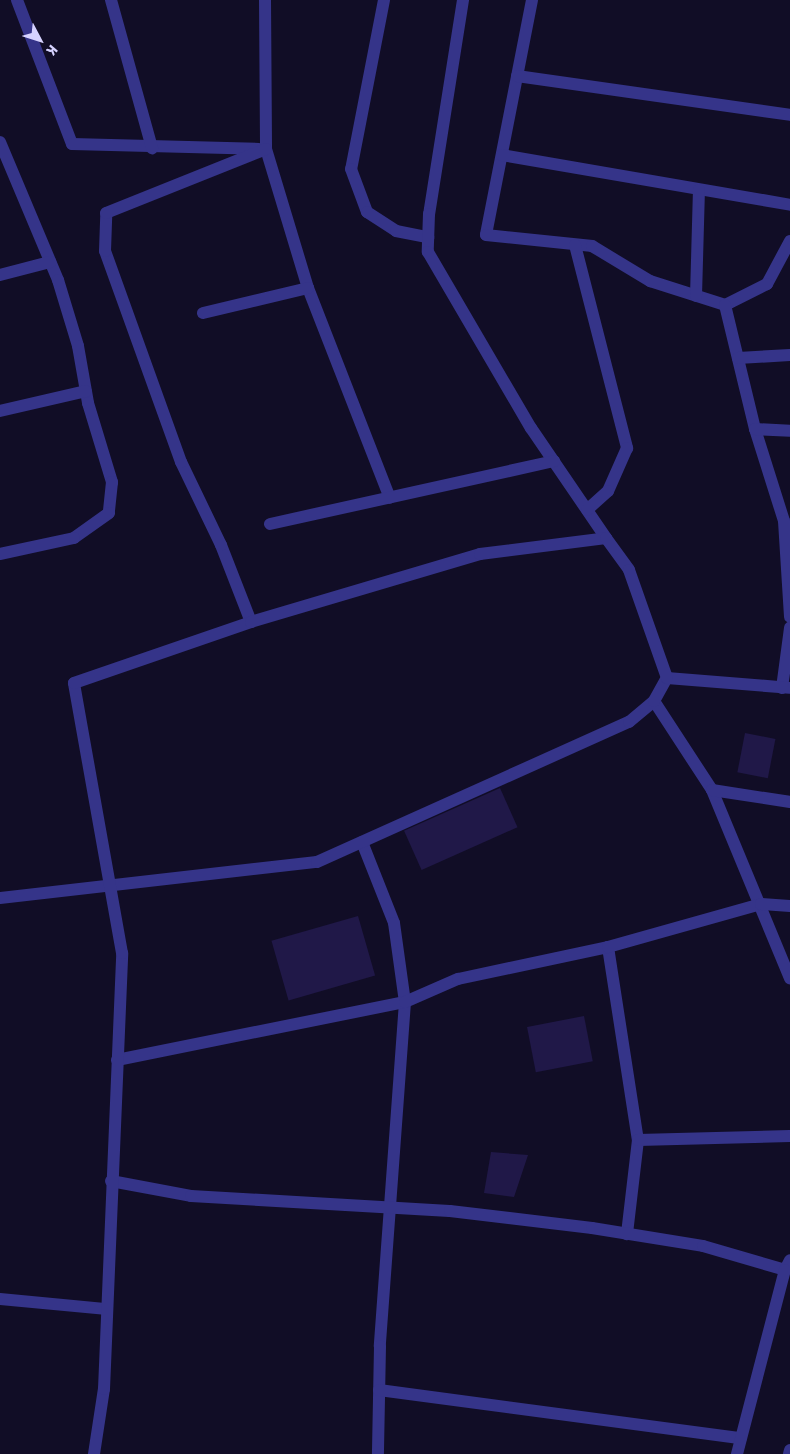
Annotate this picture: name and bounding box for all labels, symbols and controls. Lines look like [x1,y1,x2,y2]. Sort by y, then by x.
north arrow [15,15,65,65]
text: K [43,41,61,59]

